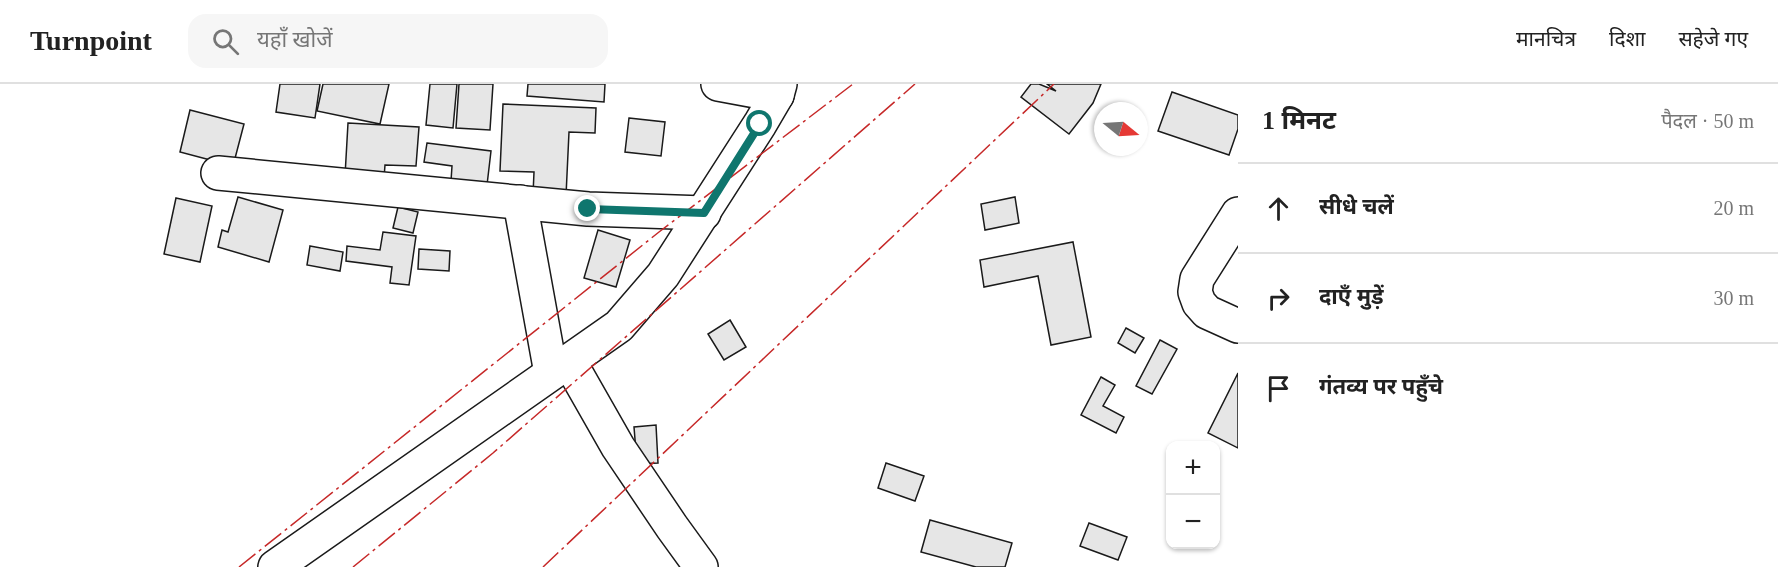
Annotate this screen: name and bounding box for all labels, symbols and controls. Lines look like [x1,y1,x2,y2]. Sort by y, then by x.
search box [188,14,608,68]
text: Turnpoint [30,25,152,56]
icon: search [209,25,242,58]
text: यहाँ खोजें [257,27,333,52]
text: मानचित्र [1516,27,1576,51]
text: दिशा [1609,27,1645,51]
text: सहेजे गए [1678,27,1748,51]
north arrow [1094,102,1148,156]
text: 1 मिनट [1262,106,1336,135]
route start [746,110,772,136]
text: पैदल · 50 m [1661,110,1754,132]
icon: ahead [1262,192,1295,225]
text: सीधे चलें [1319,194,1394,219]
route end [574,195,600,221]
text: 20 m [1713,197,1754,219]
icon: right [1262,282,1295,315]
text: दाएँ मुड़ें [1319,284,1384,309]
text: 30 m [1713,287,1754,309]
icon: arrive [1262,372,1295,405]
text: गंतव्य पर पहुँचे [1319,374,1443,399]
map controls [1166,441,1220,549]
button: + [1166,441,1220,495]
button: − [1166,495,1220,549]

